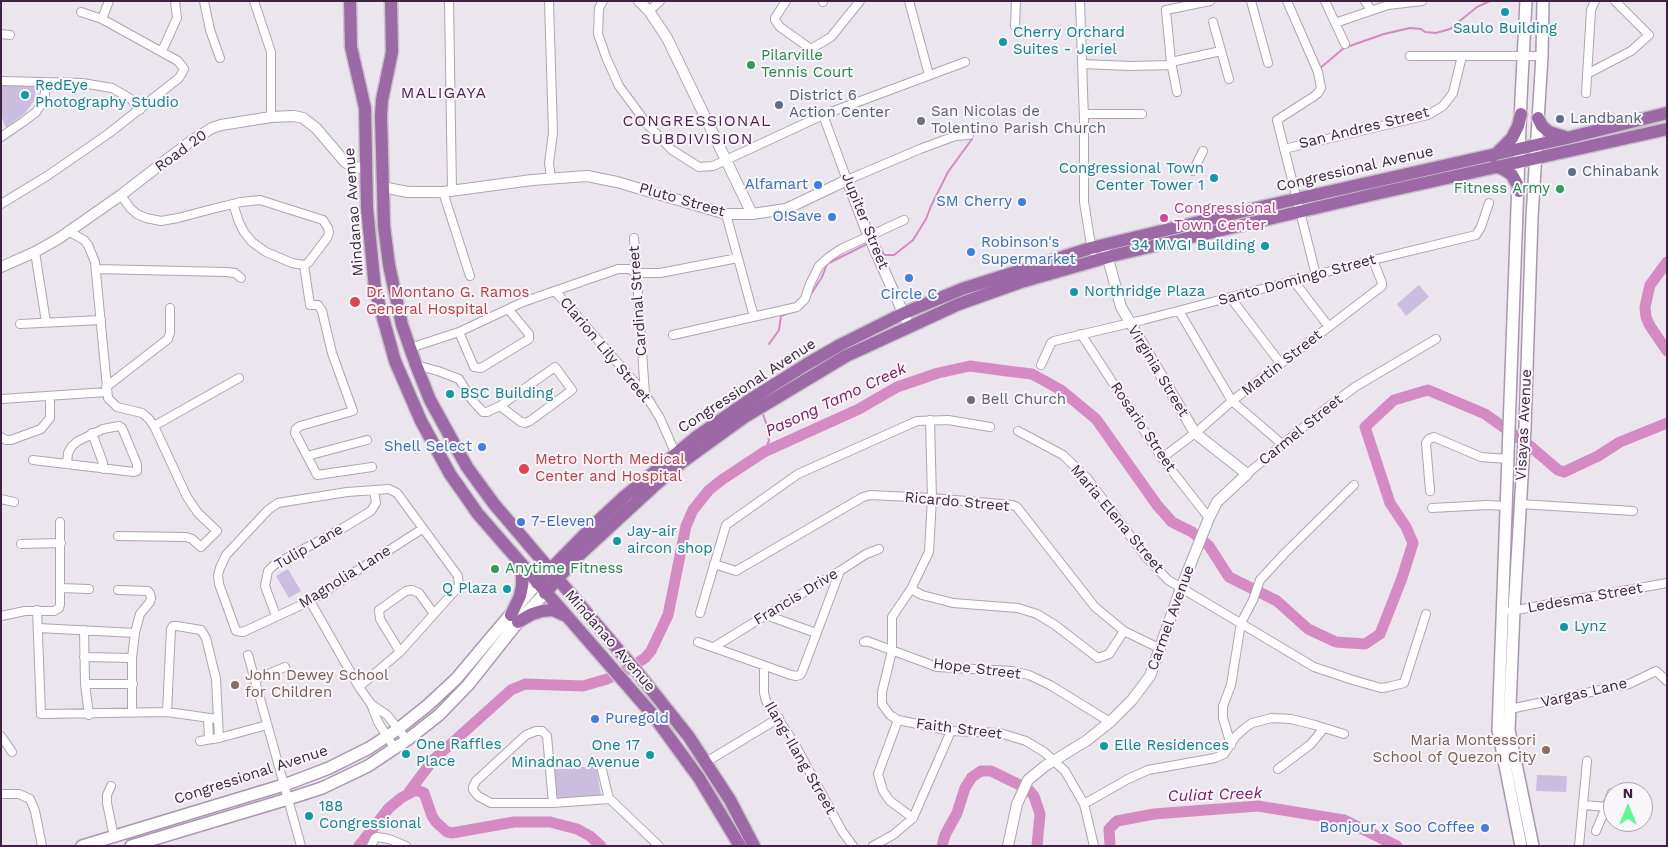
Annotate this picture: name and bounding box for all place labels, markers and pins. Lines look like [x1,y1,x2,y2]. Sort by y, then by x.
marker: Saulo Building [1499,6,1511,18]
place label: Saulo Building [1453,20,1557,38]
place label: Cherry Orchard Suites - Jeriel [1013,24,1125,59]
marker: Cherry Orchard Suites - Jeriel [997,36,1009,48]
place label: Pilarville Tennis Court [761,47,853,82]
marker: Pilarville Tennis Court [745,59,757,71]
place label: RedEye Photography Studio [35,77,179,112]
place label: District 6 Action Center [789,87,890,122]
marker: RedEye Photography Studio [19,89,31,101]
marker: District 6 Action Center [773,99,785,111]
place label: San Nicolas de Tolentino Parish Church [931,103,1106,138]
place label: Landbank [1570,110,1642,128]
marker: Landbank [1554,113,1566,125]
marker: San Nicolas de Tolentino Parish Church [915,115,927,127]
place label: Congressional Town Center Tower 1 [1059,160,1204,195]
place label: Chinabank [1582,163,1659,181]
marker: Chinabank [1566,166,1578,178]
marker: Congressional Town Center Tower 1 [1208,172,1220,184]
place label: Alfamart [745,176,808,194]
marker: Alfamart [812,179,824,191]
place label: Fitness Army [1454,180,1550,198]
marker: Fitness Army [1554,183,1566,195]
place label: SM Cherry [936,193,1012,211]
marker: SM Cherry [1016,196,1028,208]
place label: Congressional Town Center [1174,200,1276,235]
place label: O!Save [773,208,822,226]
marker: O!Save [826,211,838,223]
marker: Congressional Town Center [1158,212,1170,224]
place label: Robinson's Supermarket [981,234,1076,269]
place label: 34 MVGI Building [1131,237,1255,255]
marker: 34 MVGI Building [1259,240,1271,252]
marker: Robinson's Supermarket [965,246,977,258]
marker: Circle C [903,272,915,284]
place label: Northridge Plaza [1084,283,1205,301]
place label: Dr. Montano G. Ramos General Hospital [366,284,529,319]
place label: Circle C [880,286,938,304]
marker: Northridge Plaza [1068,286,1080,298]
marker: Dr. Montano G. Ramos General Hospital [348,295,362,309]
place label: BSC Building [460,385,553,403]
marker: BSC Building [444,388,456,400]
place label: Bell Church [981,391,1066,409]
marker: Bell Church [965,394,977,406]
place label: Shell Select [384,438,472,456]
marker: Shell Select [476,441,488,453]
place label: Metro North Medical Center and Hospital [535,451,685,486]
marker: Metro North Medical Center and Hospital [517,462,531,476]
place label: 7-Eleven [531,513,595,531]
marker: 7-Eleven [515,516,527,528]
place label: Jay-air aircon shop [627,523,713,558]
marker: Jay-air aircon shop [611,535,623,547]
place label: Anytime Fitness [505,560,623,578]
marker: Anytime Fitness [489,563,501,575]
place label: Q Plaza [442,580,497,598]
marker: Q Plaza [501,583,513,595]
place label: Lynz [1574,618,1607,636]
marker: Lynz [1558,621,1570,633]
place label: John Dewey School for Children [245,667,389,702]
marker: John Dewey School for Children [229,679,241,691]
place label: Puregold [605,710,669,728]
marker: Puregold [589,713,601,725]
place label: Maria Montessori School of Quezon City [1372,732,1536,767]
place label: One Raffles Place [416,736,502,771]
place label: One 17 Minadnao Avenue [511,737,640,772]
place label: Elle Residences [1114,737,1229,755]
marker: Elle Residences [1098,740,1110,752]
marker: Maria Montessori School of Quezon City [1540,744,1552,756]
marker: One Raffles Place [400,748,412,760]
marker: One 17 Minadnao Avenue [644,749,656,761]
place label: 188 Congressional [319,798,421,833]
marker: 188 Congressional [303,810,315,822]
place label: Bonjour x Soo Coffee [1320,819,1475,837]
marker: Bonjour x Soo Coffee [1479,822,1491,834]

